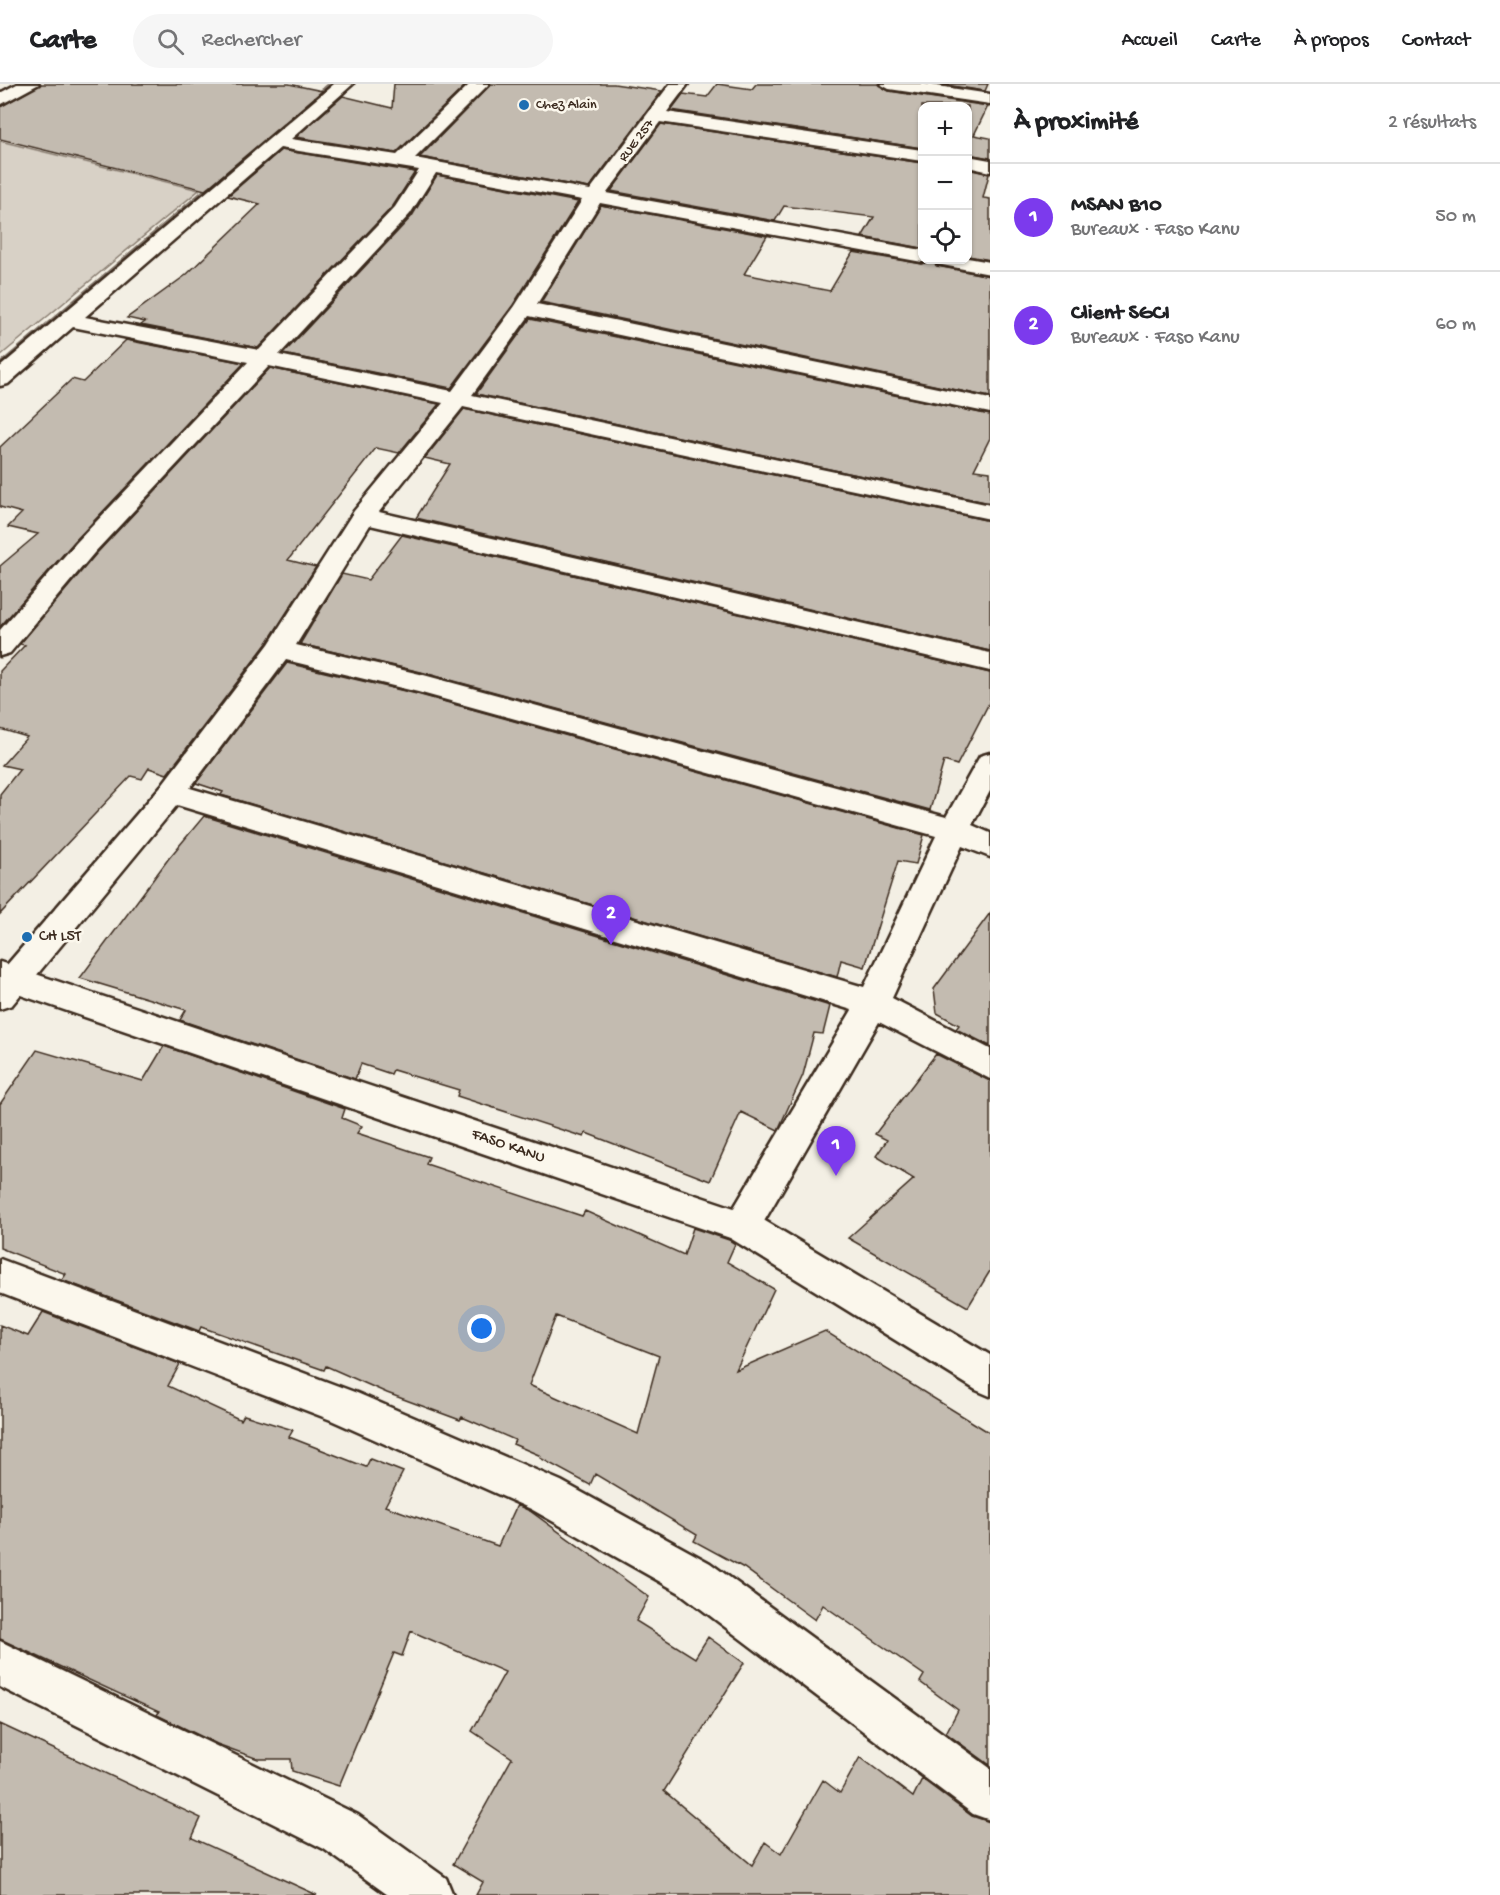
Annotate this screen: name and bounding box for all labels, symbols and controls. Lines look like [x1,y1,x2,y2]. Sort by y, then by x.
search box [133,14,553,68]
text: Carte [30,25,97,58]
icon: search [154,25,187,58]
text: Rechercher [202,28,301,54]
text: Accueil [1121,29,1178,54]
text: Carte [1211,29,1261,54]
text: À propos [1294,29,1369,54]
text: Contact [1402,29,1470,54]
place label: Chez Alain [536,97,597,114]
marker: Chez Alain [517,98,531,112]
map controls [918,102,972,264]
button: + [918,102,972,156]
text: À proximité [1014,108,1138,139]
text: 2 résultats [1388,112,1476,135]
street label: RUE 257 [615,116,659,166]
button: − [918,156,972,210]
text: MSAN B10 [1071,193,1162,219]
text: 1 [1029,206,1038,229]
text: 50 m [1435,206,1476,229]
button: locate [918,210,972,264]
text: Bureaux · Faso Kanu [1071,219,1240,242]
text: Client SGCI [1071,301,1170,327]
text: 2 [1029,314,1038,337]
text: 60 m [1436,314,1476,337]
text: Bureaux · Faso Kanu [1071,327,1240,350]
pin: 2 [592,896,630,945]
place label: CH L5T [39,928,82,947]
marker: CH L5T [20,930,34,944]
street label: FASO KANU [468,1125,547,1168]
pin: 1 [816,1126,856,1176]
your location [467,1314,496,1343]

